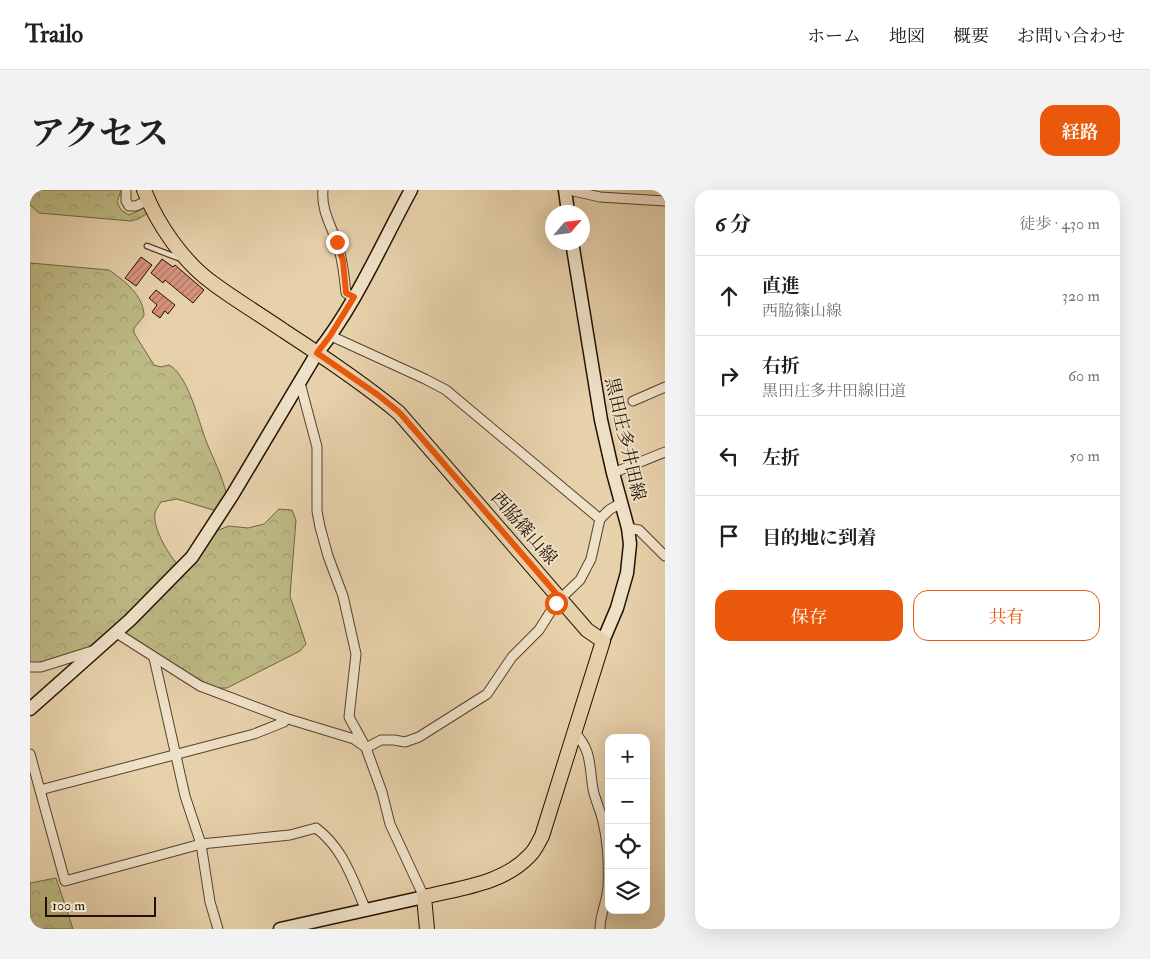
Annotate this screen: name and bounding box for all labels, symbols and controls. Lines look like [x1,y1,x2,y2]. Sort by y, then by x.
text: Trailo [25,19,83,50]
text: ホーム [807,25,861,48]
text: 地図 [889,25,925,48]
text: 概要 [953,25,989,48]
text: お問い合わせ [1017,25,1125,48]
button: 経路 [1040,105,1120,156]
text: アクセス [30,112,169,156]
north arrow [545,205,590,250]
text: 6 分 [715,211,751,238]
text: 徒歩 · 430 m [1019,214,1100,234]
route end [326,231,349,254]
text: 直進 [762,274,800,298]
icon: ahead [715,282,743,310]
text: 320 m [1062,286,1100,306]
text: 西脇篠山線 [762,301,842,321]
text: 右折 [762,354,800,378]
icon: right [715,362,743,390]
text: 60 m [1068,366,1100,386]
street label: 黒田庄多井田線 [600,375,650,503]
text: 黒田庄多井田線旧道 [762,381,906,401]
icon: left [715,442,743,470]
text: 左折 [762,446,800,470]
text: 50 m [1069,446,1100,466]
street label: 西脇篠山線 [486,486,562,570]
icon: arrive [715,522,743,550]
text: 目的地に到着 [762,526,876,550]
button: 保存 [715,590,903,641]
button: 共有 [913,590,1100,641]
route start [545,592,568,615]
map controls [605,734,650,914]
button: + [605,734,650,779]
button: − [605,779,650,824]
button: locate [605,824,650,869]
button: layers [605,869,650,914]
scale bar [45,894,156,917]
text: 100 m [52,897,85,914]

